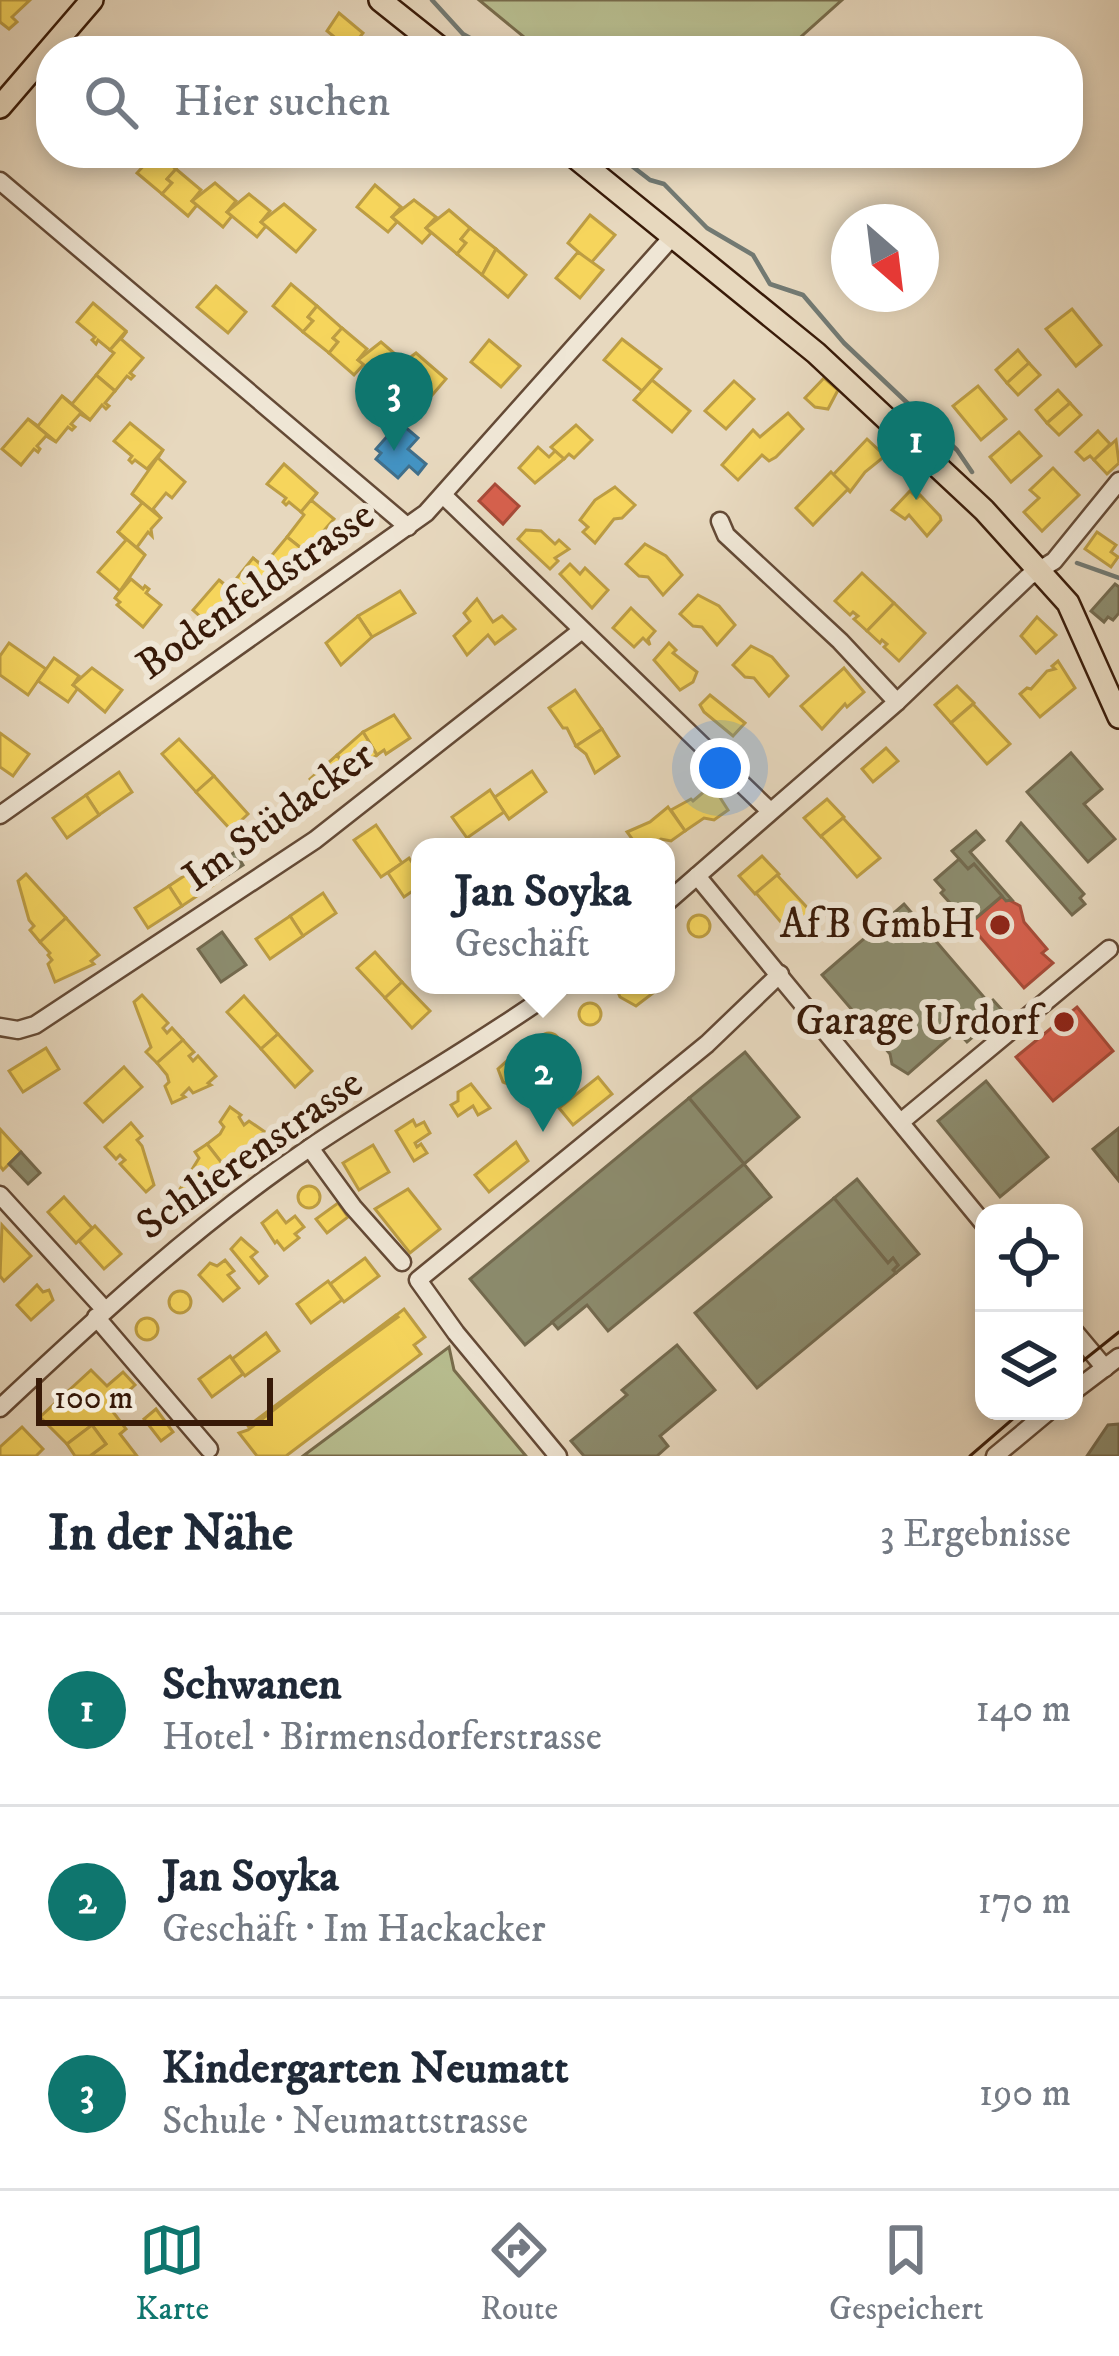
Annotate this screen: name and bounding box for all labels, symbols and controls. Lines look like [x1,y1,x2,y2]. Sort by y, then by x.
search box [36,36,1083,168]
icon: search [78,69,144,135]
text: Hier suchen [174,74,390,130]
north arrow [831,204,939,312]
pin: 3 [355,352,433,451]
pin: 1 [877,401,955,500]
street label: Bodenfeldstrasse [127,490,385,692]
street label: Im Stüdacker [173,730,385,904]
your location [690,738,750,798]
popup [411,838,675,994]
text: Jan Soyka [455,864,631,920]
place label: AfB GmbH [780,899,976,951]
marker: AfB GmbH [987,912,1013,938]
text: Geschäft [455,920,590,969]
place label: Garage Urdorf [795,996,1047,1048]
marker: Garage Urdorf [1051,1009,1077,1035]
pin: 2 [504,1033,582,1132]
street label: Schlierenstrasse [127,1058,373,1252]
map controls [975,1204,1083,1420]
button: locate [975,1204,1083,1312]
button: layers [975,1312,1083,1420]
scale bar [36,1372,273,1425]
text: 100 m [54,1378,133,1419]
text: In der Nähe [48,1502,293,1566]
text: 3 Ergebnisse [880,1510,1071,1559]
text: Schwanen [162,1657,342,1713]
text: 1 [80,1685,94,1734]
text: 140 m [976,1685,1071,1734]
text: Hotel · Birmensdorferstrasse [162,1713,602,1762]
text: Jan Soyka [162,1849,339,1905]
text: 2 [77,1877,97,1926]
text: 170 m [977,1877,1071,1926]
text: Geschäft · Im Hackacker [162,1905,545,1954]
text: Kindergarten Neumatt [162,2041,569,2097]
text: 3 [80,2069,94,2118]
text: 190 m [979,2069,1071,2118]
text: Schule · Neumattstrasse [162,2097,528,2146]
tab: Karte [135,2217,209,2330]
tab: Route [480,2217,558,2330]
tab: Gespeichert [829,2217,984,2330]

